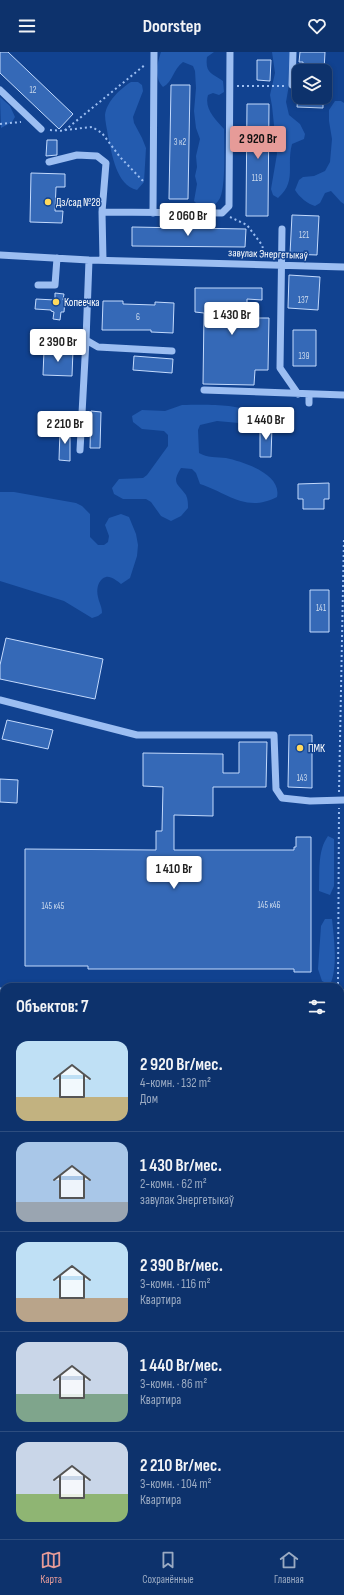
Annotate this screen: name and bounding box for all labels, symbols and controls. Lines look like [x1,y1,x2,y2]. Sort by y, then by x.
icon: menu [16,15,38,37]
icon: heart [306,15,328,37]
text: Doorstep [143,16,201,37]
map controls [292,64,332,104]
button: layers [292,64,332,104]
house number: 12 [30,85,37,96]
pin: 2 920 Br [217,126,299,160]
text: 2 920 Br [239,131,277,147]
house number: 3 к2 [174,137,186,148]
house number: 119 [252,173,262,184]
place label: Дз/сад №28 [56,196,101,209]
marker: Дз/сад №28 [43,197,53,207]
pin: 2 060 Br [147,203,229,237]
text: 2 060 Br [169,208,207,224]
house number: 121 [299,230,310,241]
street label: завулак Энергетыкаў [228,246,309,262]
house number: 137 [298,295,309,306]
place label: Копеечка [64,296,100,309]
marker: Копеечка [51,297,61,307]
pin: 1 430 Br [191,302,273,336]
text: 1 430 Br [213,307,251,323]
house number: 6 [136,312,140,323]
pin: 2 390 Br [17,329,99,363]
text: 2 390 Br [39,334,77,350]
house number: 139 [299,351,309,362]
pin: 1 440 Br [225,407,307,441]
pin: 2 210 Br [24,411,106,445]
text: 1 440 Br [247,412,285,428]
text: 2 210 Br [47,416,83,432]
house number: 141 [316,603,327,614]
place label: ПМК [308,742,325,755]
marker: ПМК [295,743,305,753]
house number: 143 [297,773,308,784]
pin: 1 410 Br [133,856,215,890]
text: 1 410 Br [156,861,192,877]
house number: 145 к46 [257,900,281,911]
house number: 145 к45 [42,901,65,912]
icon: filters [306,996,328,1018]
text: Объектов: 7 [16,997,88,1017]
text: 2 920 Br/мес. [140,1055,223,1075]
icon: home [48,1057,96,1105]
text: 4-комн. · 132 m² [140,1075,211,1091]
text: Дом [140,1091,158,1107]
text: 1 430 Br/мес. [140,1156,222,1176]
icon: home [48,1158,96,1206]
text: 2-комн. · 62 m² [140,1176,207,1192]
text: завулак Энергетыкаў [140,1192,234,1208]
text: 2 390 Br/мес. [140,1256,223,1276]
icon: home [48,1258,96,1306]
text: 3-комн. · 116 m² [140,1276,211,1292]
text: Квартира [140,1292,181,1308]
text: 1 440 Br/мес. [140,1356,222,1376]
icon: home [48,1358,96,1406]
text: 3-комн. · 86 m² [140,1376,207,1392]
text: Квартира [140,1392,181,1408]
text: 2 210 Br/мес. [140,1456,221,1476]
icon: home [48,1458,96,1506]
text: 3-комн. · 104 m² [140,1476,212,1492]
text: Квартира [140,1492,181,1508]
tab: Карта [40,1549,62,1586]
tab: Сохранённые [142,1549,194,1586]
tab: Главная [274,1549,304,1586]

